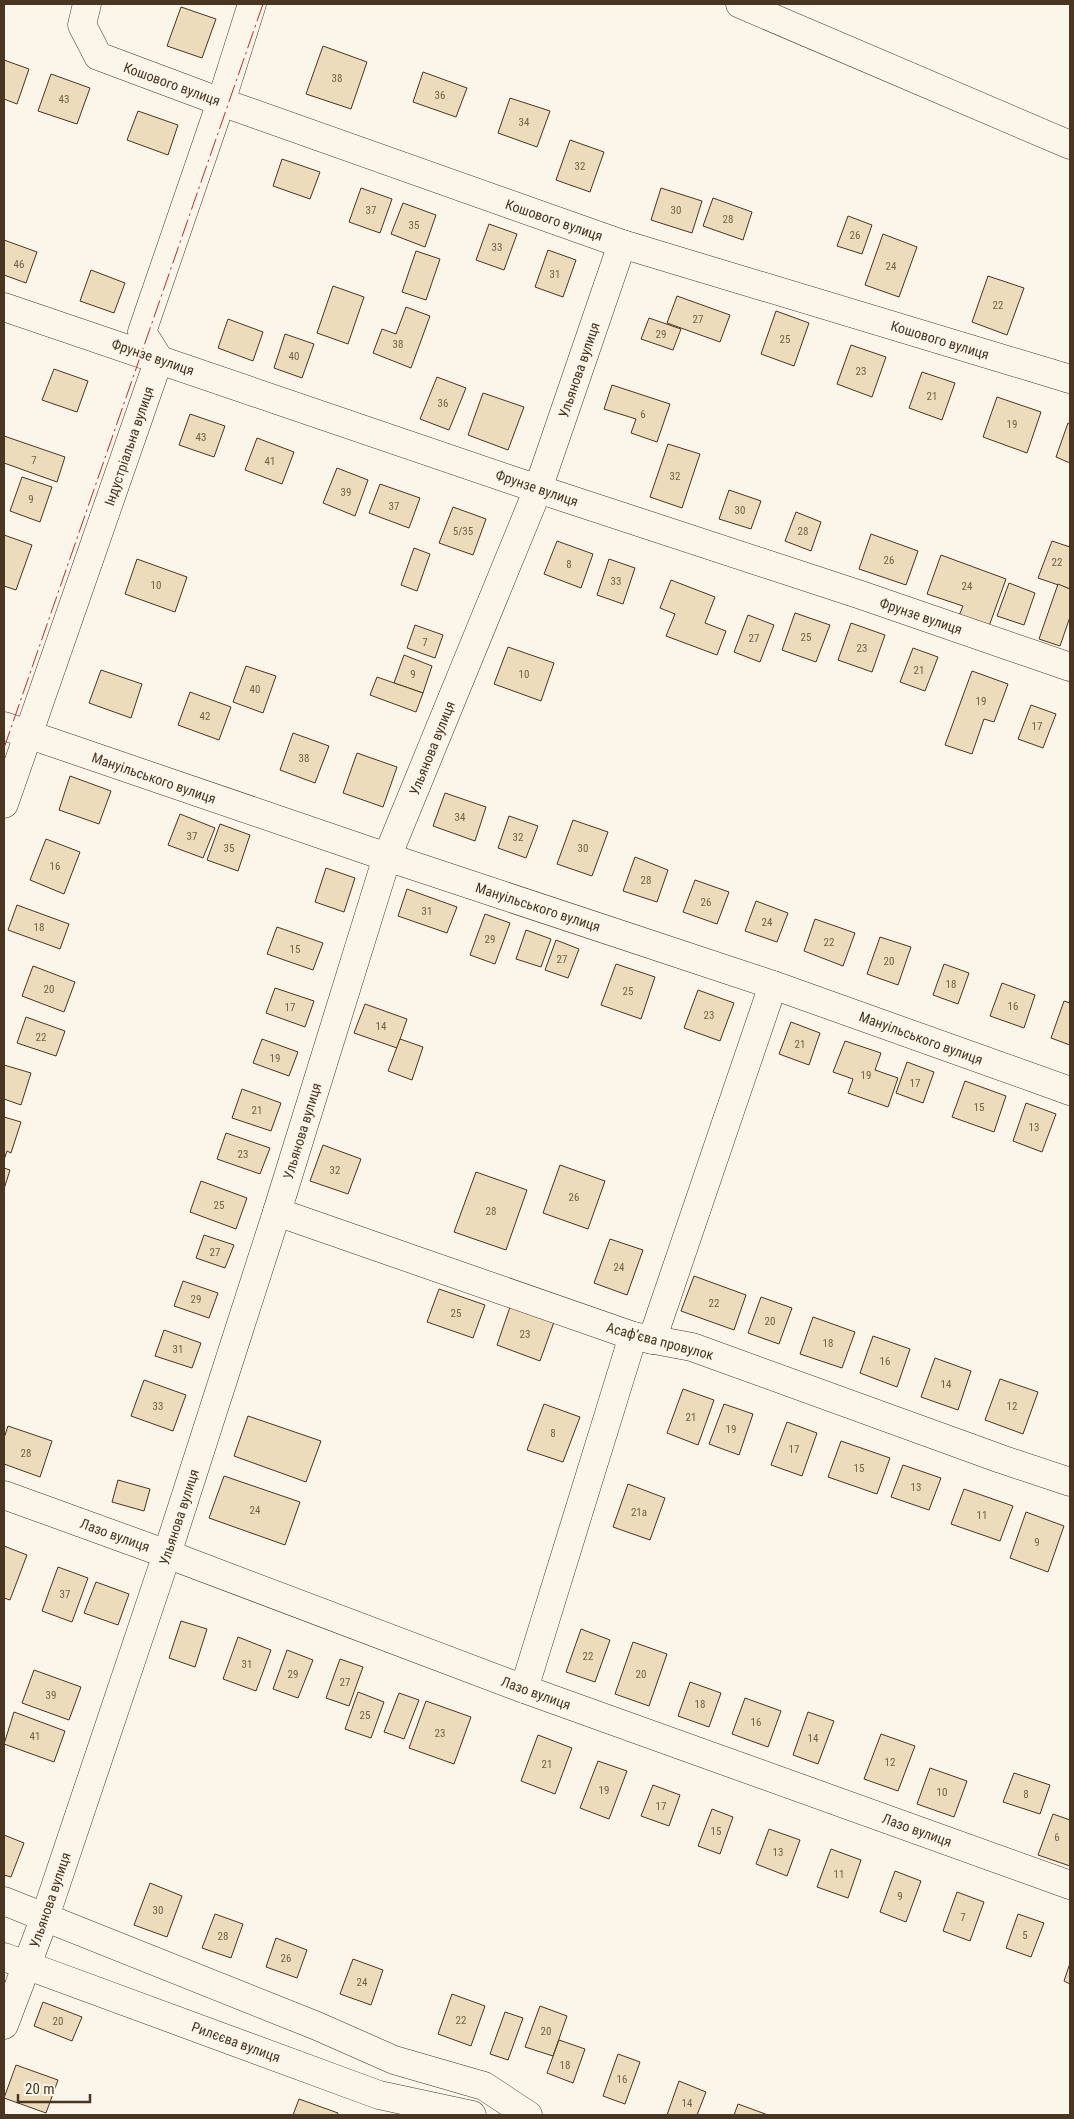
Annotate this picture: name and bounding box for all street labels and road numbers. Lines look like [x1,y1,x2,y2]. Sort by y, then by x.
street label: Кошового вулиця [121,59,223,109]
street label: Кошового вулиця [503,196,605,244]
street label: Кошового вулиця [889,317,991,363]
street label: Ульянова вулиця [555,320,603,420]
street label: Фрунзе вулиця [110,335,196,379]
street label: Індустріальна вулиця [101,384,157,508]
street label: Фрунзе вулиця [494,466,580,510]
street label: Фрунзе вулиця [878,594,964,638]
street label: Ульянова вулиця [406,699,458,797]
street label: Мануільського вулиця [90,749,218,807]
street label: Мануільського вулиця [474,879,602,935]
street label: Мануільського вулиця [857,1008,985,1068]
street label: Ульянова вулиця [280,1081,324,1181]
street label: Асаф’єва провулок [605,1319,716,1363]
street label: Ульянова вулиця [156,1467,202,1567]
street label: Лазо вулиця [78,1515,152,1555]
street label: Лазо вулиця [499,1673,573,1713]
street label: Лазо вулиця [880,1810,954,1850]
street label: Ульянова вулиця [26,1850,74,1950]
street label: Рилєєва вулиця [189,2019,283,2065]

